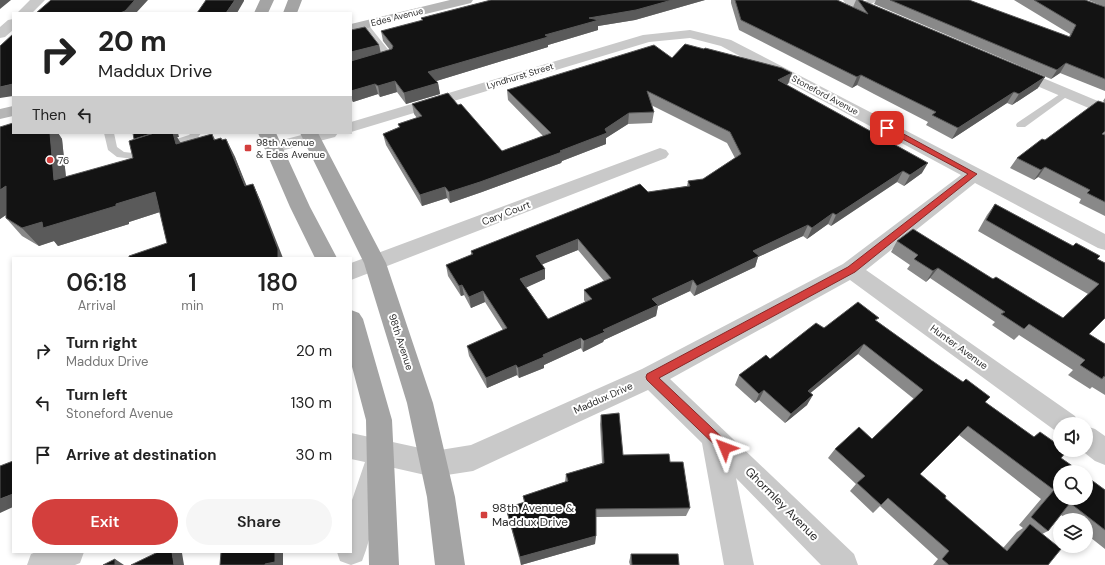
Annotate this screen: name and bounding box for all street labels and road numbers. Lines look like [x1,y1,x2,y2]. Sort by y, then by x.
street label: Edes Avenue [370,5,424,29]
street label: Lyndhurst Street [485,60,555,92]
street label: Stoneford Avenue [789,72,861,118]
street label: Cary Court [480,198,532,228]
street label: 98th Avenue [386,312,416,372]
street label: Hunter Avenue [928,322,991,372]
street label: Maddux Drive [571,379,635,417]
street label: Ghormley Avenue [742,464,822,544]

